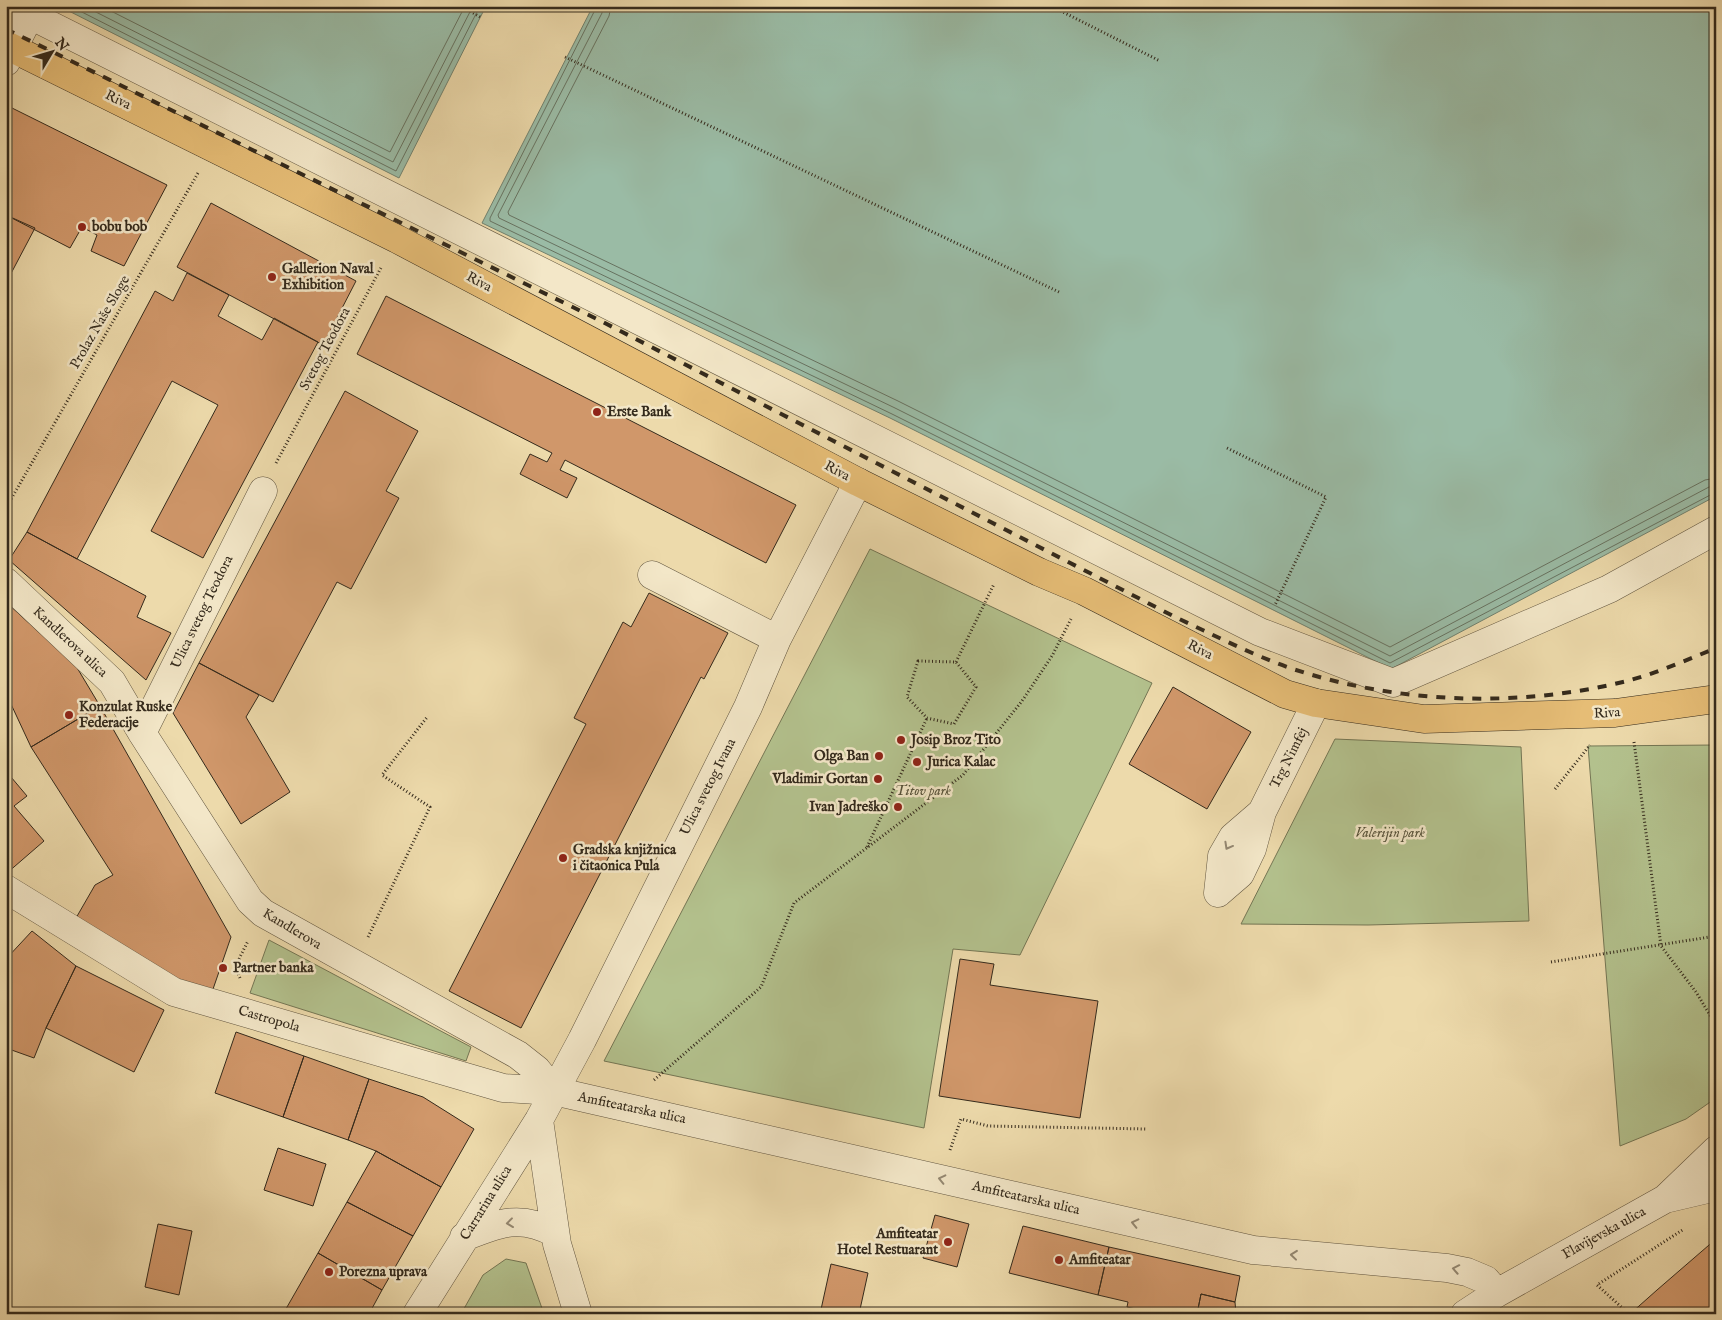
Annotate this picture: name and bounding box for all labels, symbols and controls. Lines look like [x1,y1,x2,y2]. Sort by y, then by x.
north arrow [28,28,78,78]
text: N [50,34,72,55]
street label: Riva [102,86,135,114]
place label: bobu bob [91,218,148,236]
marker: bobu bob [76,221,88,233]
place label: Gallerion Naval Exhibition [282,260,375,294]
street label: Riva [463,268,496,297]
marker: Gallerion Naval Exhibition [266,271,278,283]
street label: Prolaz Naše Sloge [66,272,134,372]
street label: Svetog Teodora [296,303,355,394]
place label: Erste Bank [607,403,672,421]
marker: Erste Bank [591,406,603,418]
street label: Riva [821,457,854,486]
street label: Ulica svetog Teodora [167,551,238,672]
street label: Kandlerova ulica [29,603,112,682]
street label: Riva [1184,636,1217,664]
place label: Konzulat Ruske Federacije [79,698,173,732]
street label: Riva [1593,703,1622,723]
marker: Konzulat Ruske Federacije [63,709,75,721]
street label: Trg Nimfej [1266,724,1312,792]
place label: Josip Broz Tito [909,731,1001,749]
marker: Josip Broz Tito [895,734,907,746]
street label: Ulica svetog Ivana [676,735,741,839]
place label: Olga Ban [814,747,870,765]
marker: Olga Ban [873,750,885,762]
place label: Jurica Kalac [925,753,996,771]
marker: Jurica Kalac [911,756,923,768]
place label: Vladimir Gortan [771,770,869,788]
marker: Vladimir Gortan [872,773,884,785]
park label: Titov park [895,782,951,800]
place label: Ivan Jadreško [809,798,888,816]
marker: Ivan Jadreško [892,801,904,813]
park label: Valerijin park [1355,824,1425,842]
place label: Gradska knjižnica i čitaonica Pula [573,841,677,875]
one-way arrow [1224,841,1234,850]
marker: Gradska knjižnica i čitaonica Pula [557,852,569,864]
street label: Kandlerova [259,904,326,954]
place label: Partner banka [233,959,315,977]
marker: Partner banka [217,962,229,974]
street label: Castropola [236,1002,303,1037]
street label: Amfiteatarska ulica [575,1088,689,1128]
street label: Carrarina ulica [456,1162,517,1244]
one-way arrow [938,1174,947,1185]
street label: Amfiteatarska ulica [969,1177,1083,1219]
street label: Flavijevska ulica [1559,1202,1650,1263]
one-way arrow [505,1217,513,1228]
one-way arrow [1130,1218,1139,1229]
place label: Amfiteatar Hotel Restuarant [837,1225,939,1259]
marker: Amfiteatar Hotel Restuarant [942,1236,954,1248]
one-way arrow [1290,1250,1298,1261]
place label: Amfiteatar [1068,1251,1132,1269]
marker: Amfiteatar [1053,1254,1065,1266]
place label: Porezna uprava [339,1263,428,1281]
one-way arrow [1451,1265,1460,1275]
marker: Porezna uprava [323,1266,335,1278]

